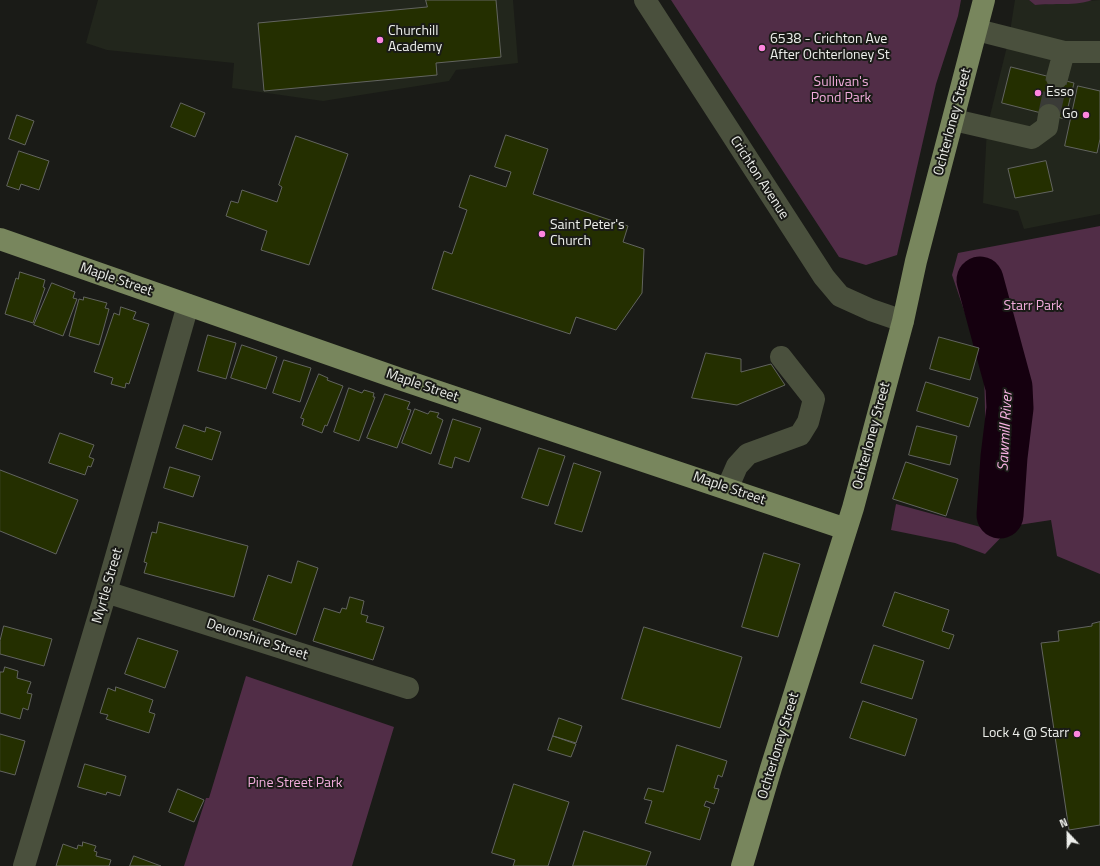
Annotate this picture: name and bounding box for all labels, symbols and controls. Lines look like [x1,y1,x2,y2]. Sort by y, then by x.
place label: Churchill Academy [388,24,442,56]
place label: 6538 - Crichton Ave After Ochterloney St [770,32,890,64]
marker: Churchill Academy [375,35,385,45]
marker: 6538 - Crichton Ave After Ochterloney St [757,43,767,53]
street label: Ochterloney Street [931,66,975,178]
park label: Sullivan's Pond Park [811,75,871,108]
place label: Esso [1046,85,1074,101]
marker: Esso [1033,88,1043,98]
place label: Go [1062,107,1078,123]
marker: Go [1081,110,1091,120]
street label: Crichton Avenue [726,133,792,223]
place label: Saint Peter's Church [550,218,625,250]
marker: Saint Peter's Church [537,229,547,239]
street label: Maple Street [78,260,154,300]
park label: Starr Park [1004,299,1062,315]
street label: Maple Street [384,366,460,406]
street label: Ochterloney Street [850,380,894,492]
water label: Sawmill River [995,390,1017,472]
street label: Maple Street [691,469,767,509]
street label: Myrtle Street [89,546,127,626]
street label: Devonshire Street [204,616,310,664]
street label: Ochterloney Street [755,691,803,801]
place label: Lock 4 @ Starr [982,726,1069,742]
marker: Lock 4 @ Starr [1072,729,1082,739]
park label: Pine Street Park [247,776,343,792]
north arrow [1048,814,1088,854]
text: N [1057,814,1070,832]

